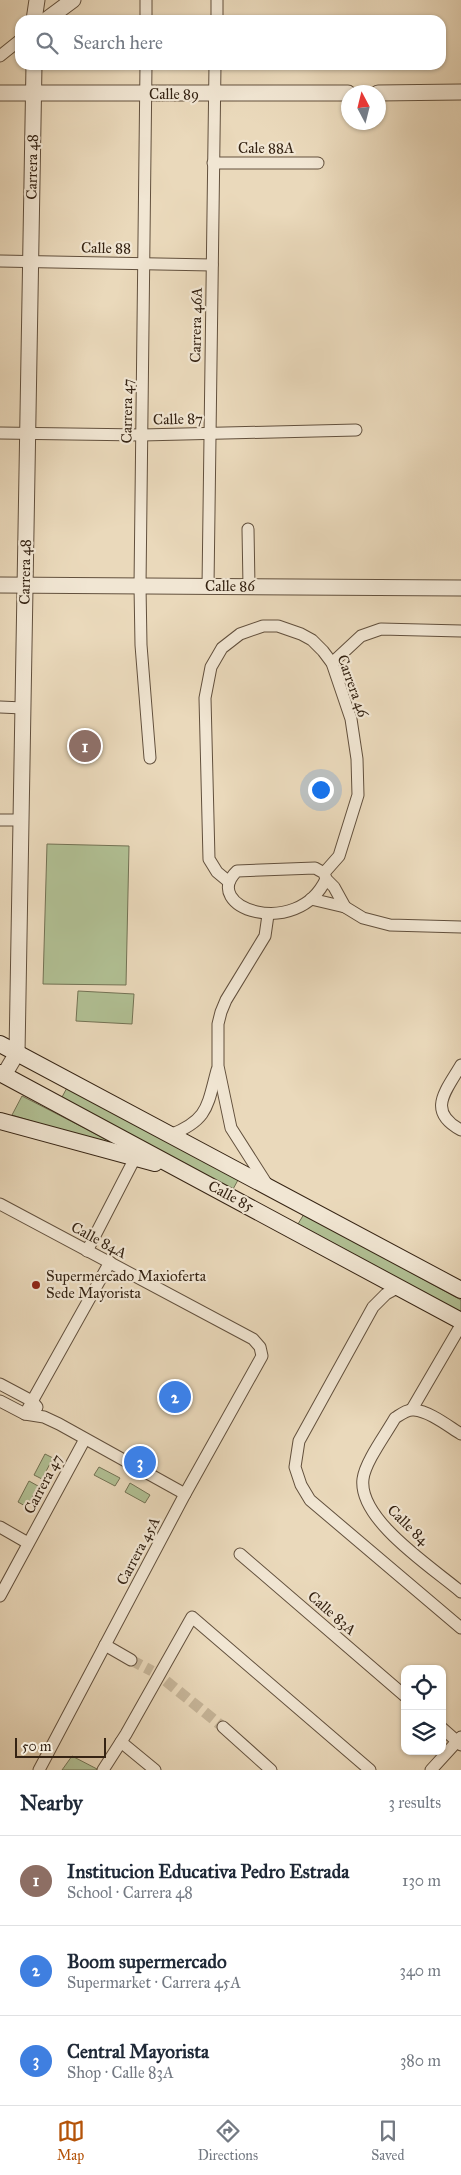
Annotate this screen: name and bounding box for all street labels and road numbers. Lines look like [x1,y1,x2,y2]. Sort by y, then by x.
street label: Calle 89 [149,85,199,103]
street label: Carrera 48 [22,134,42,200]
street label: Cale 88A [238,139,294,157]
street label: Calle 88 [81,239,131,257]
street label: Carrera 46A [186,287,206,363]
street label: Carrera 47 [117,378,137,444]
street label: Calle 87 [153,410,203,428]
street label: Carrera 48 [15,539,35,605]
street label: Calle 86 [205,577,256,595]
street label: Carrera 46 [333,652,373,721]
street label: Calle 85 [205,1177,257,1215]
street label: Calle 84A [68,1218,130,1262]
street label: Carrera 47 [20,1451,66,1517]
street label: Calle 84 [384,1501,433,1549]
street label: Carrera 45A [113,1514,163,1588]
street label: Calle 83A [304,1587,360,1639]

